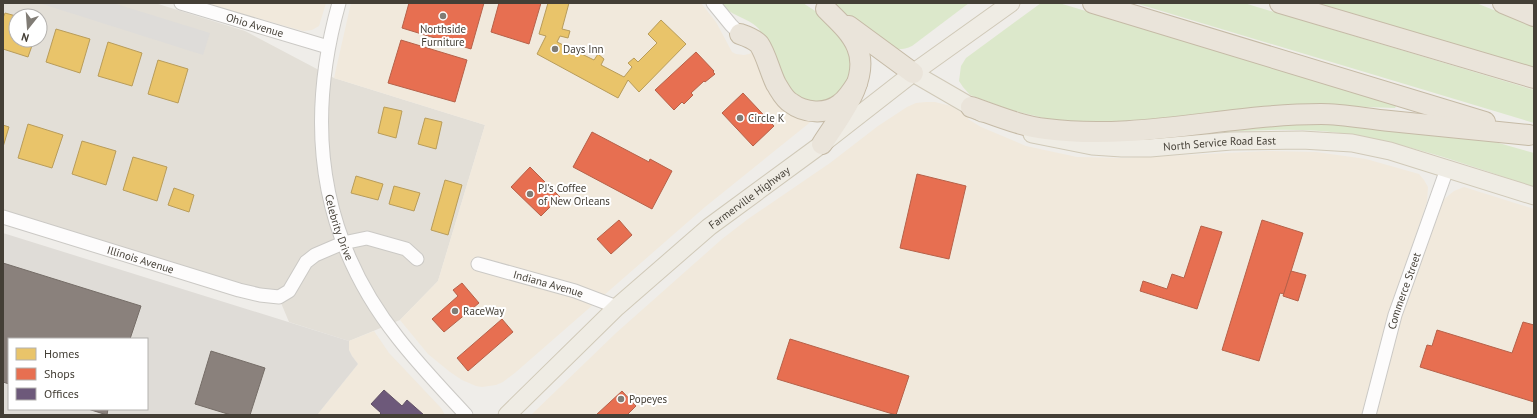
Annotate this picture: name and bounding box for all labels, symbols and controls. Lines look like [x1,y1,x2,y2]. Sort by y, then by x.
north arrow [8,8,48,48]
street label: Ohio Avenue [224,10,286,40]
marker: Northside Furniture [438,11,448,21]
place label: Northside Furniture [420,22,467,49]
text: N [20,30,31,45]
place label: Days Inn [563,42,604,56]
marker: Days Inn [550,44,560,54]
place label: Circle K [748,111,785,125]
marker: Circle K [735,113,745,123]
street label: North Service Road East [1163,133,1276,154]
street label: Farmerville Highway [706,162,793,232]
place label: PJ's Coffee of New Orleans [538,181,610,208]
marker: PJ's Coffee of New Orleans [525,189,535,199]
street label: Celebrity Drive [322,193,357,263]
street label: Illinois Avenue [105,243,176,277]
street label: Commerce Street [1385,250,1424,331]
street label: Indiana Avenue [512,267,586,301]
place label: RaceWay [463,304,505,318]
marker: RaceWay [450,306,460,316]
legend [8,338,148,410]
text: Homes [44,346,79,361]
text: Shops [44,366,75,381]
text: Offices [44,386,79,401]
place label: Popeyes [629,392,668,406]
marker: Popeyes [616,394,626,404]

